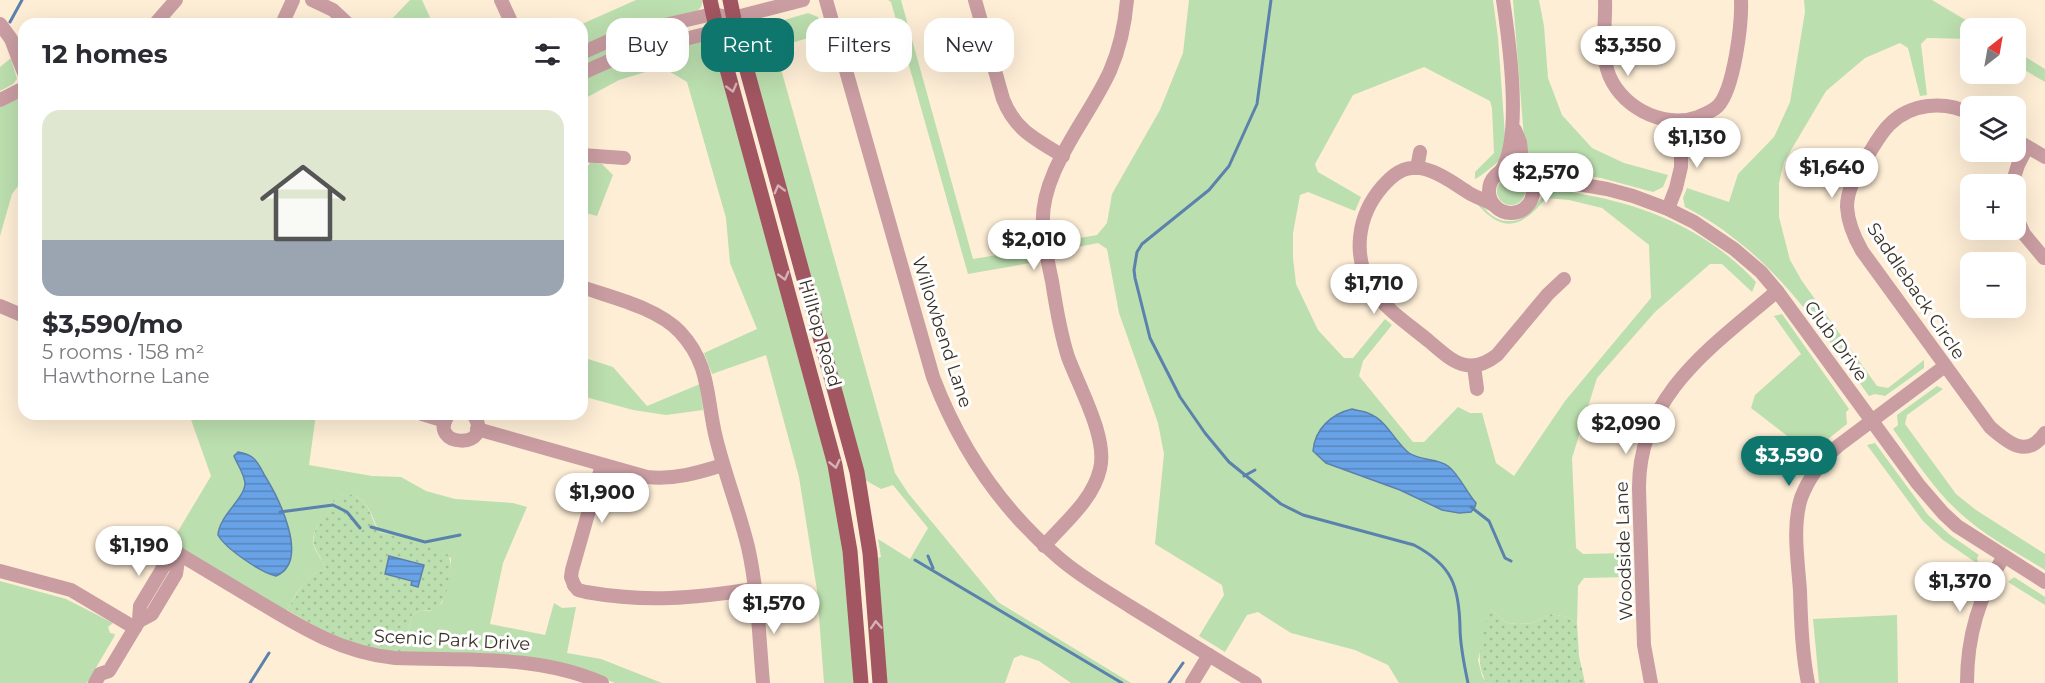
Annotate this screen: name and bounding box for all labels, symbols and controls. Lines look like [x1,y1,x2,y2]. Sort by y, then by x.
chip: Buy [606,18,689,72]
chip: Rent [701,18,794,72]
chip: Filters [806,18,912,72]
chip: New [924,18,1014,72]
north arrow [1960,18,2026,84]
map controls [1960,18,2026,318]
pin: $3,350 [1579,26,1677,77]
text: $3,350 [1594,33,1662,57]
text: 12 homes [42,38,168,70]
icon: filters [531,38,564,71]
one-way arrow [725,82,737,93]
button: layers [1960,96,2026,162]
pin: $1,130 [1648,118,1746,169]
text: $1,130 [1668,125,1726,149]
pin: $1,640 [1783,148,1881,199]
icon: home [249,149,357,257]
pin: $2,570 [1497,153,1595,204]
text: $1,640 [1799,155,1865,179]
text: $2,570 [1512,160,1580,184]
button: + [1960,174,2026,240]
one-way arrow [774,185,787,195]
street label: Saddleback Circle [1862,218,1970,364]
pin: $2,010 [985,220,1083,271]
text: $2,010 [1002,227,1066,251]
button: − [1960,252,2026,318]
street label: Willowbend Lane [907,254,977,410]
pin: $1,710 [1325,264,1423,315]
one-way arrow [777,270,789,281]
text: $1,710 [1344,271,1404,295]
street label: Hilltop Road [794,276,846,390]
street label: Club Drive [1800,297,1873,385]
text: $3,590/mo [42,308,183,340]
text: 5 rooms · 158 m² [42,340,204,364]
text: Hawthorne Lane [42,364,210,388]
pin: $2,090 [1577,404,1675,455]
text: $2,090 [1591,411,1661,435]
pin: $3,590 [1740,436,1838,487]
text: $3,590 [1755,443,1823,467]
one-way arrow [828,459,841,469]
pin: $1,900 [553,473,651,524]
text: $1,900 [569,480,635,504]
street label: Woodside Lane [1611,481,1637,621]
pin: $1,190 [90,526,188,577]
text: $1,190 [109,533,169,557]
pin: $1,370 [1911,562,2009,613]
text: $1,370 [1928,569,1992,593]
pin: $1,570 [725,584,823,635]
text: $1,570 [743,591,805,615]
one-way arrow [870,620,883,629]
street label: Scenic Park Drive [373,625,531,655]

